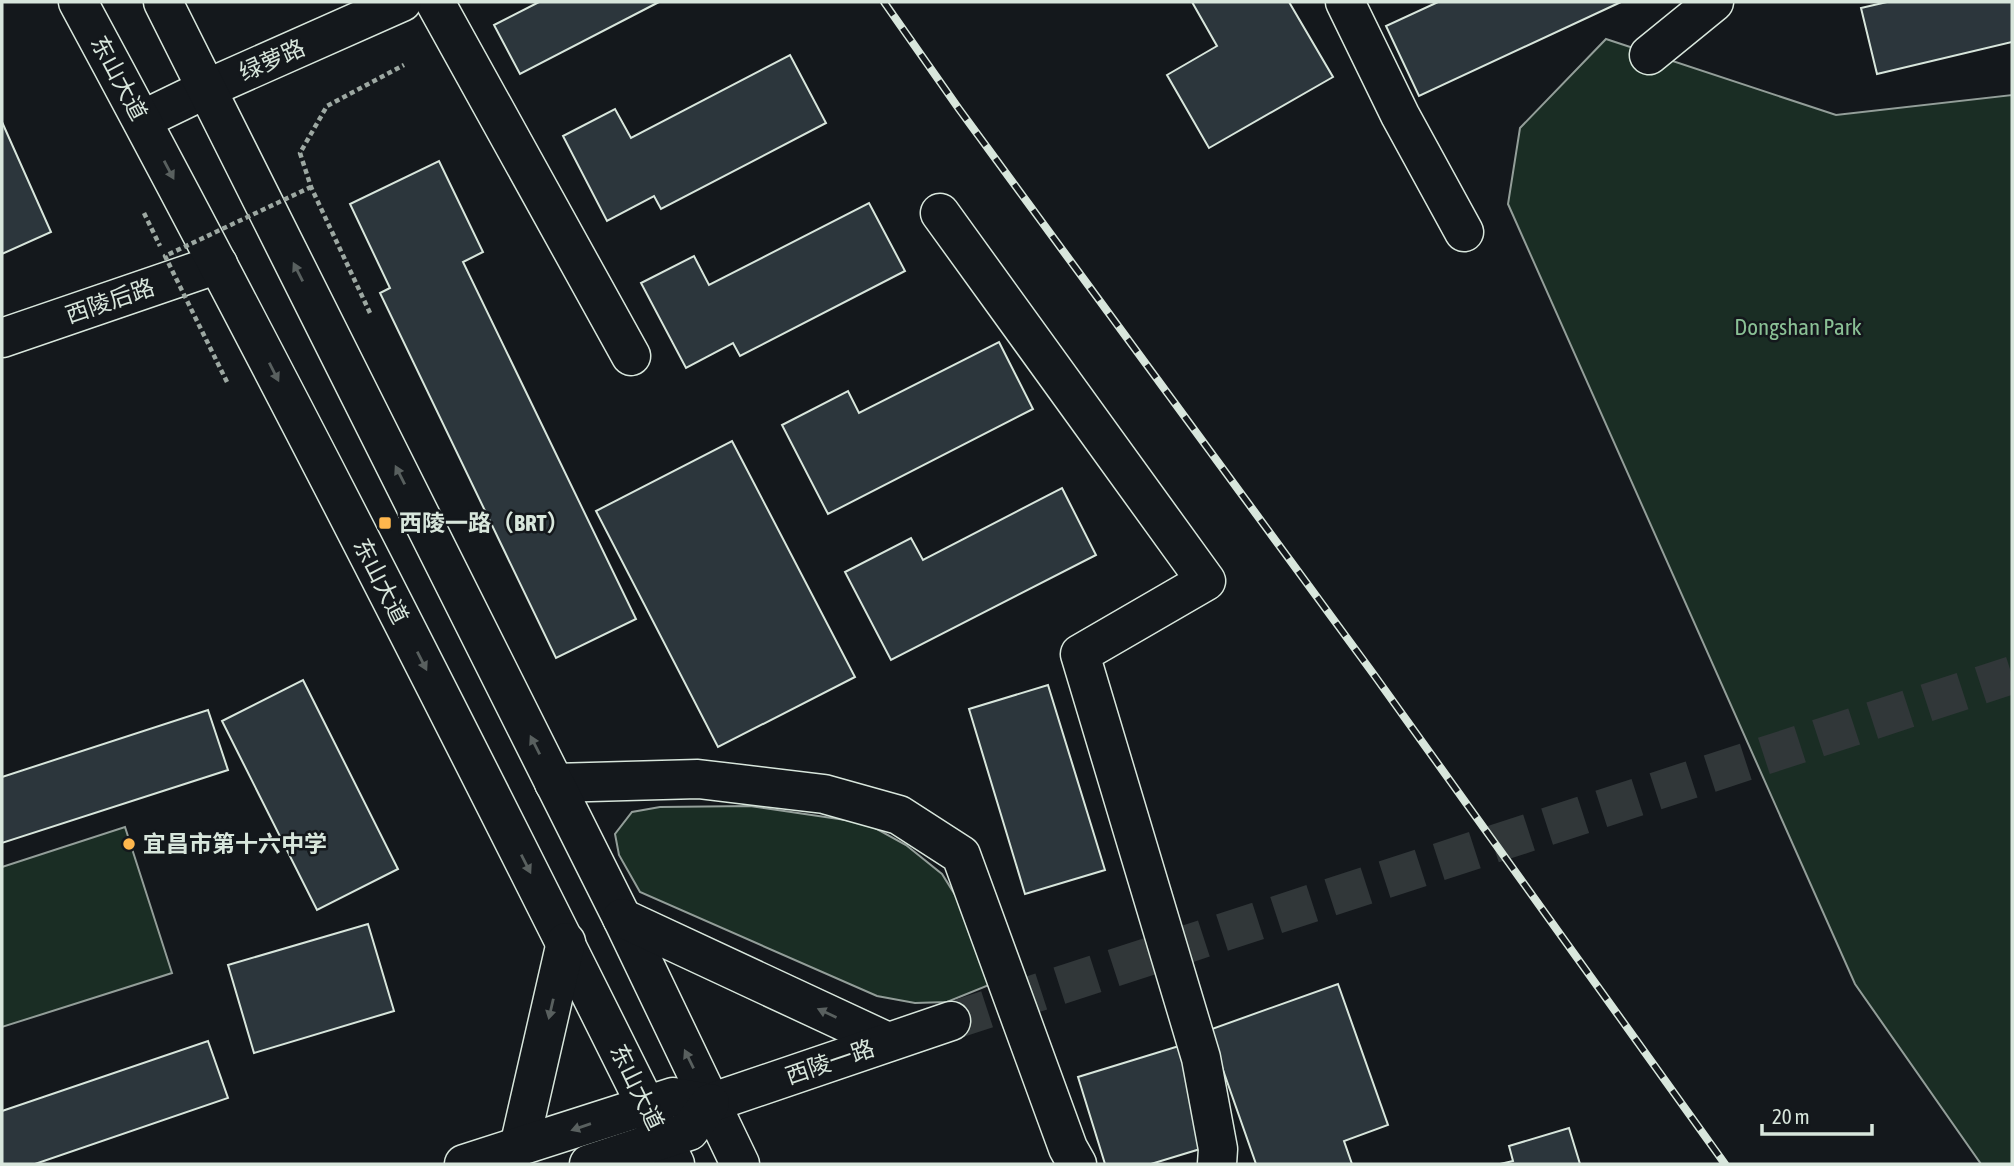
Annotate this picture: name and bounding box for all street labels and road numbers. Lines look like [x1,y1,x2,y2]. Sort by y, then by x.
street label: 东山大道 [86,31,152,125]
street label: 绿萝路 [235,34,309,86]
street label: 西陵后路 [62,274,158,328]
street label: 东山大道 [349,534,413,628]
street label: 西陵一路 [782,1035,878,1089]
street label: 东山大道 [605,1040,669,1134]

